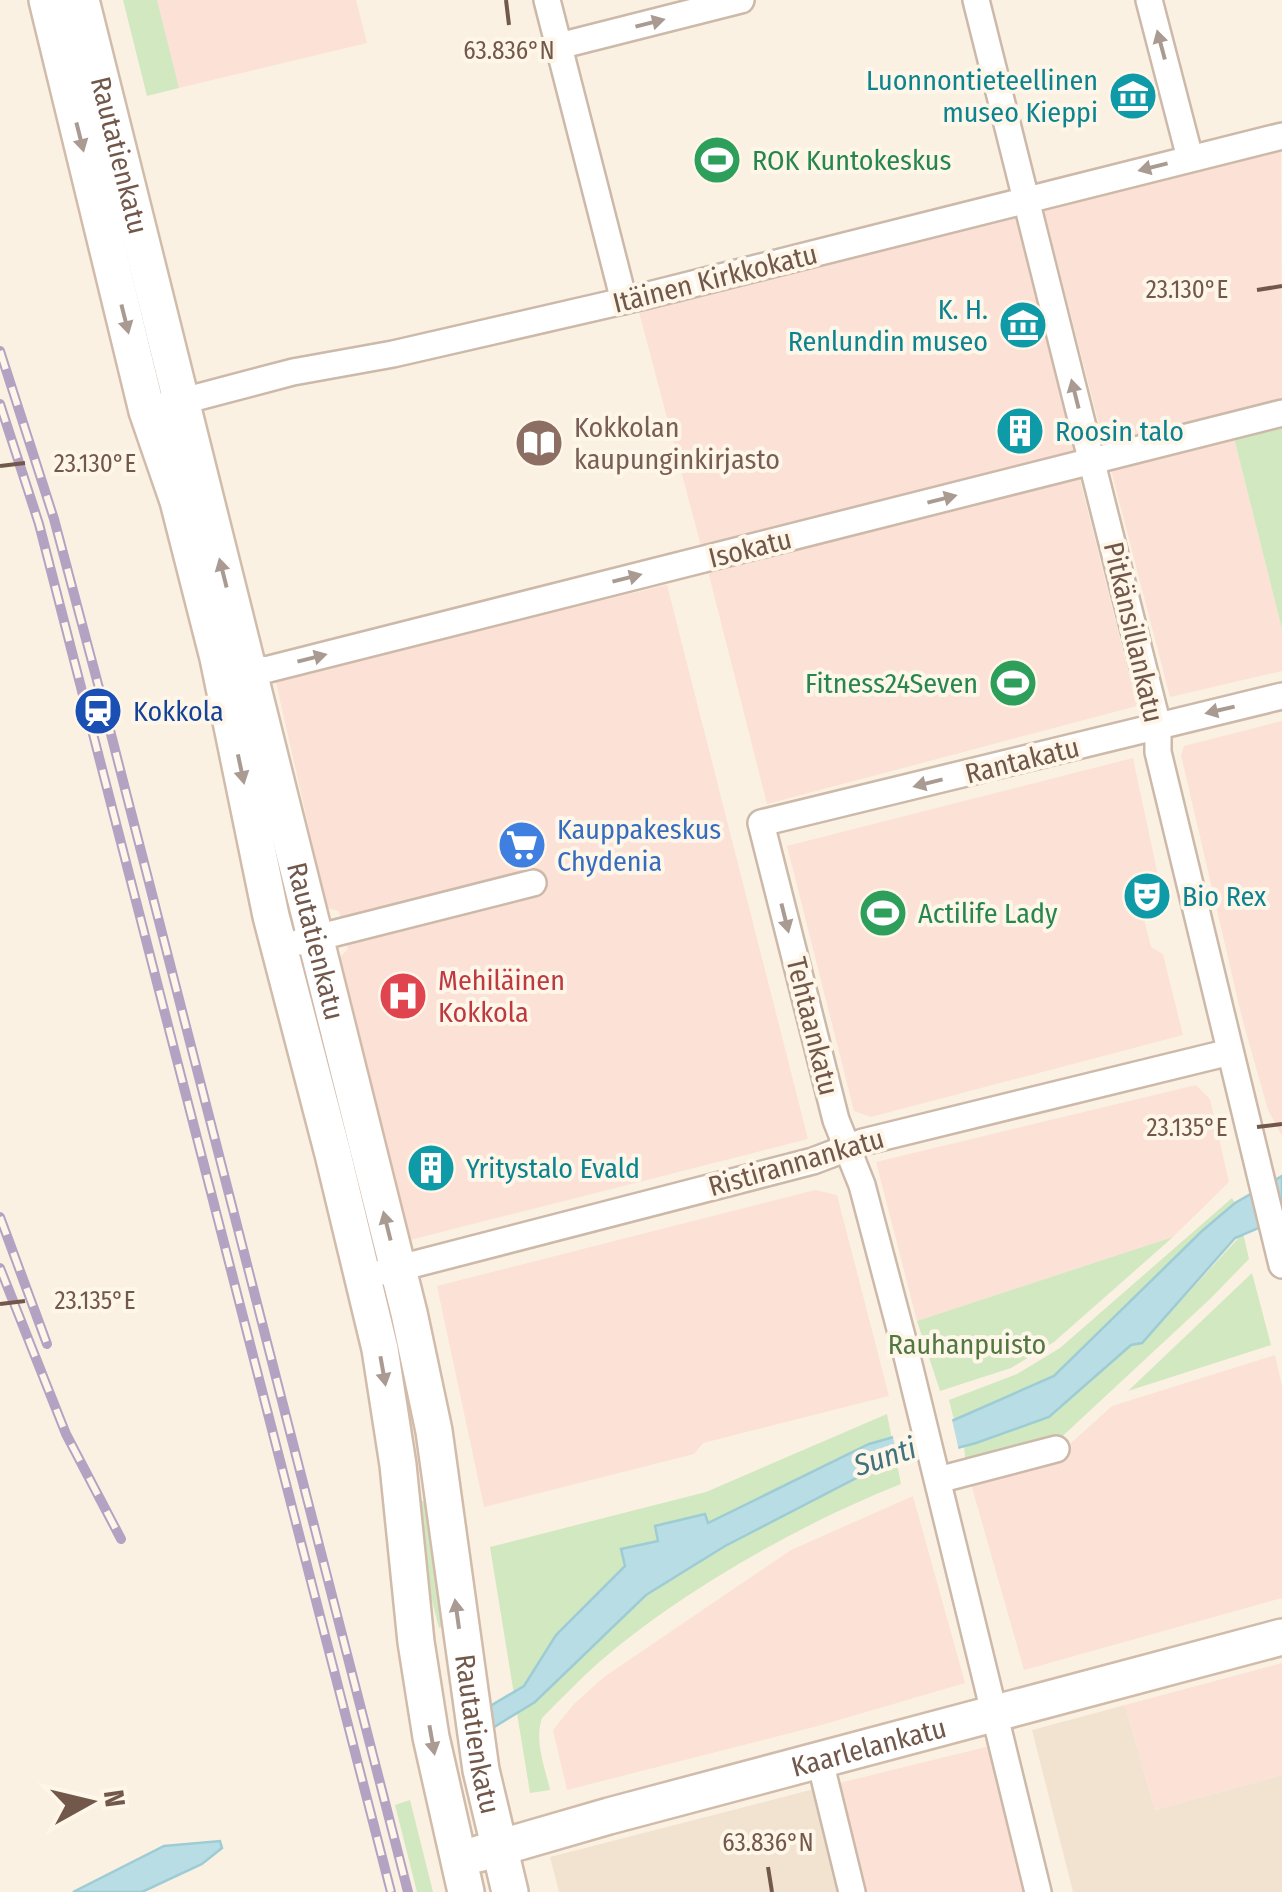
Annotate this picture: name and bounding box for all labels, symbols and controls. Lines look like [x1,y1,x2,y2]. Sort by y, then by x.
one-way arrow [635,14,666,30]
one-way arrow [1152,29,1168,60]
text: 63.836°N [463,36,555,66]
place label: Luonnontieteellinen museo Kieppi [866,64,1098,129]
museum icon: Luonnontieteellinen museo Kieppi [1107,70,1159,122]
street label: Rautatienkatu [84,73,155,237]
one-way arrow [73,122,88,153]
sports icon: ROK Kuntokeskus [691,134,743,186]
place label: ROK Kuntokeskus [752,144,951,177]
one-way arrow [1137,160,1168,175]
street label: Itäinen Kirkkokatu [610,237,821,320]
text: 23.130°E [1146,275,1228,305]
place label: K. H. Renlundin museo [788,293,988,358]
museum icon: K. H. Renlundin museo [997,299,1049,351]
one-way arrow [117,304,133,335]
one-way arrow [1067,378,1082,409]
building icon: Roosin talo [994,405,1046,457]
place label: Kokkolan kaupunginkirjasto [574,411,780,476]
place label: Roosin talo [1055,415,1184,448]
library icon: Kokkolan kaupunginkirjasto [513,417,565,469]
text: 23.130°E [54,449,136,479]
one-way arrow [927,491,958,506]
street label: Isokatu [705,522,795,575]
street label: Pitkänsillankatu [1097,539,1170,726]
one-way arrow [215,557,230,588]
one-way arrow [612,570,643,586]
one-way arrow [297,650,328,665]
sports icon: Fitness24Seven [987,657,1039,709]
place label: Fitness24Seven [805,667,978,700]
station icon: Kokkola [72,685,124,737]
place label: Kokkola [133,695,224,728]
one-way arrow [1204,703,1235,718]
street label: Rantakatu [962,730,1083,791]
one-way arrow [233,754,249,785]
one-way arrow [912,776,943,791]
place label: Kauppakeskus Chydenia [557,813,721,878]
supermarket icon: Kauppakeskus Chydenia [496,819,548,871]
street label: Rautatienkatu [280,859,351,1023]
theatre icon: Bio Rex [1121,870,1173,922]
place label: Bio Rex [1182,880,1267,913]
sports icon: Actilife Lady [857,887,909,939]
place label: Actilife Lady [918,897,1058,930]
one-way arrow [778,903,794,934]
street label: Tehtaankatu [779,954,846,1099]
place label: Mehiläinen Kokkola [438,964,565,1029]
hospital icon: Mehiläinen Kokkola [377,970,429,1022]
text: 23.135°E [1147,1113,1227,1143]
street label: Ristirannankatu [704,1122,888,1203]
building icon: Yritystalo Evald [405,1142,457,1194]
place label: Yritystalo Evald [466,1152,640,1185]
one-way arrow [379,1210,394,1241]
text: 23.135°E [55,1286,135,1316]
park label: Rauhanpuisto [888,1328,1046,1361]
one-way arrow [376,1356,391,1387]
water label: Sunti [848,1430,921,1484]
one-way arrow [449,1598,465,1629]
street label: Rautatienkatu [448,1652,507,1817]
street label: Kaarlelankatu [788,1711,950,1784]
one-way arrow [425,1725,440,1756]
north arrow [40,1752,140,1852]
text: N [97,1788,132,1809]
text: 63.836°N [722,1828,814,1858]

